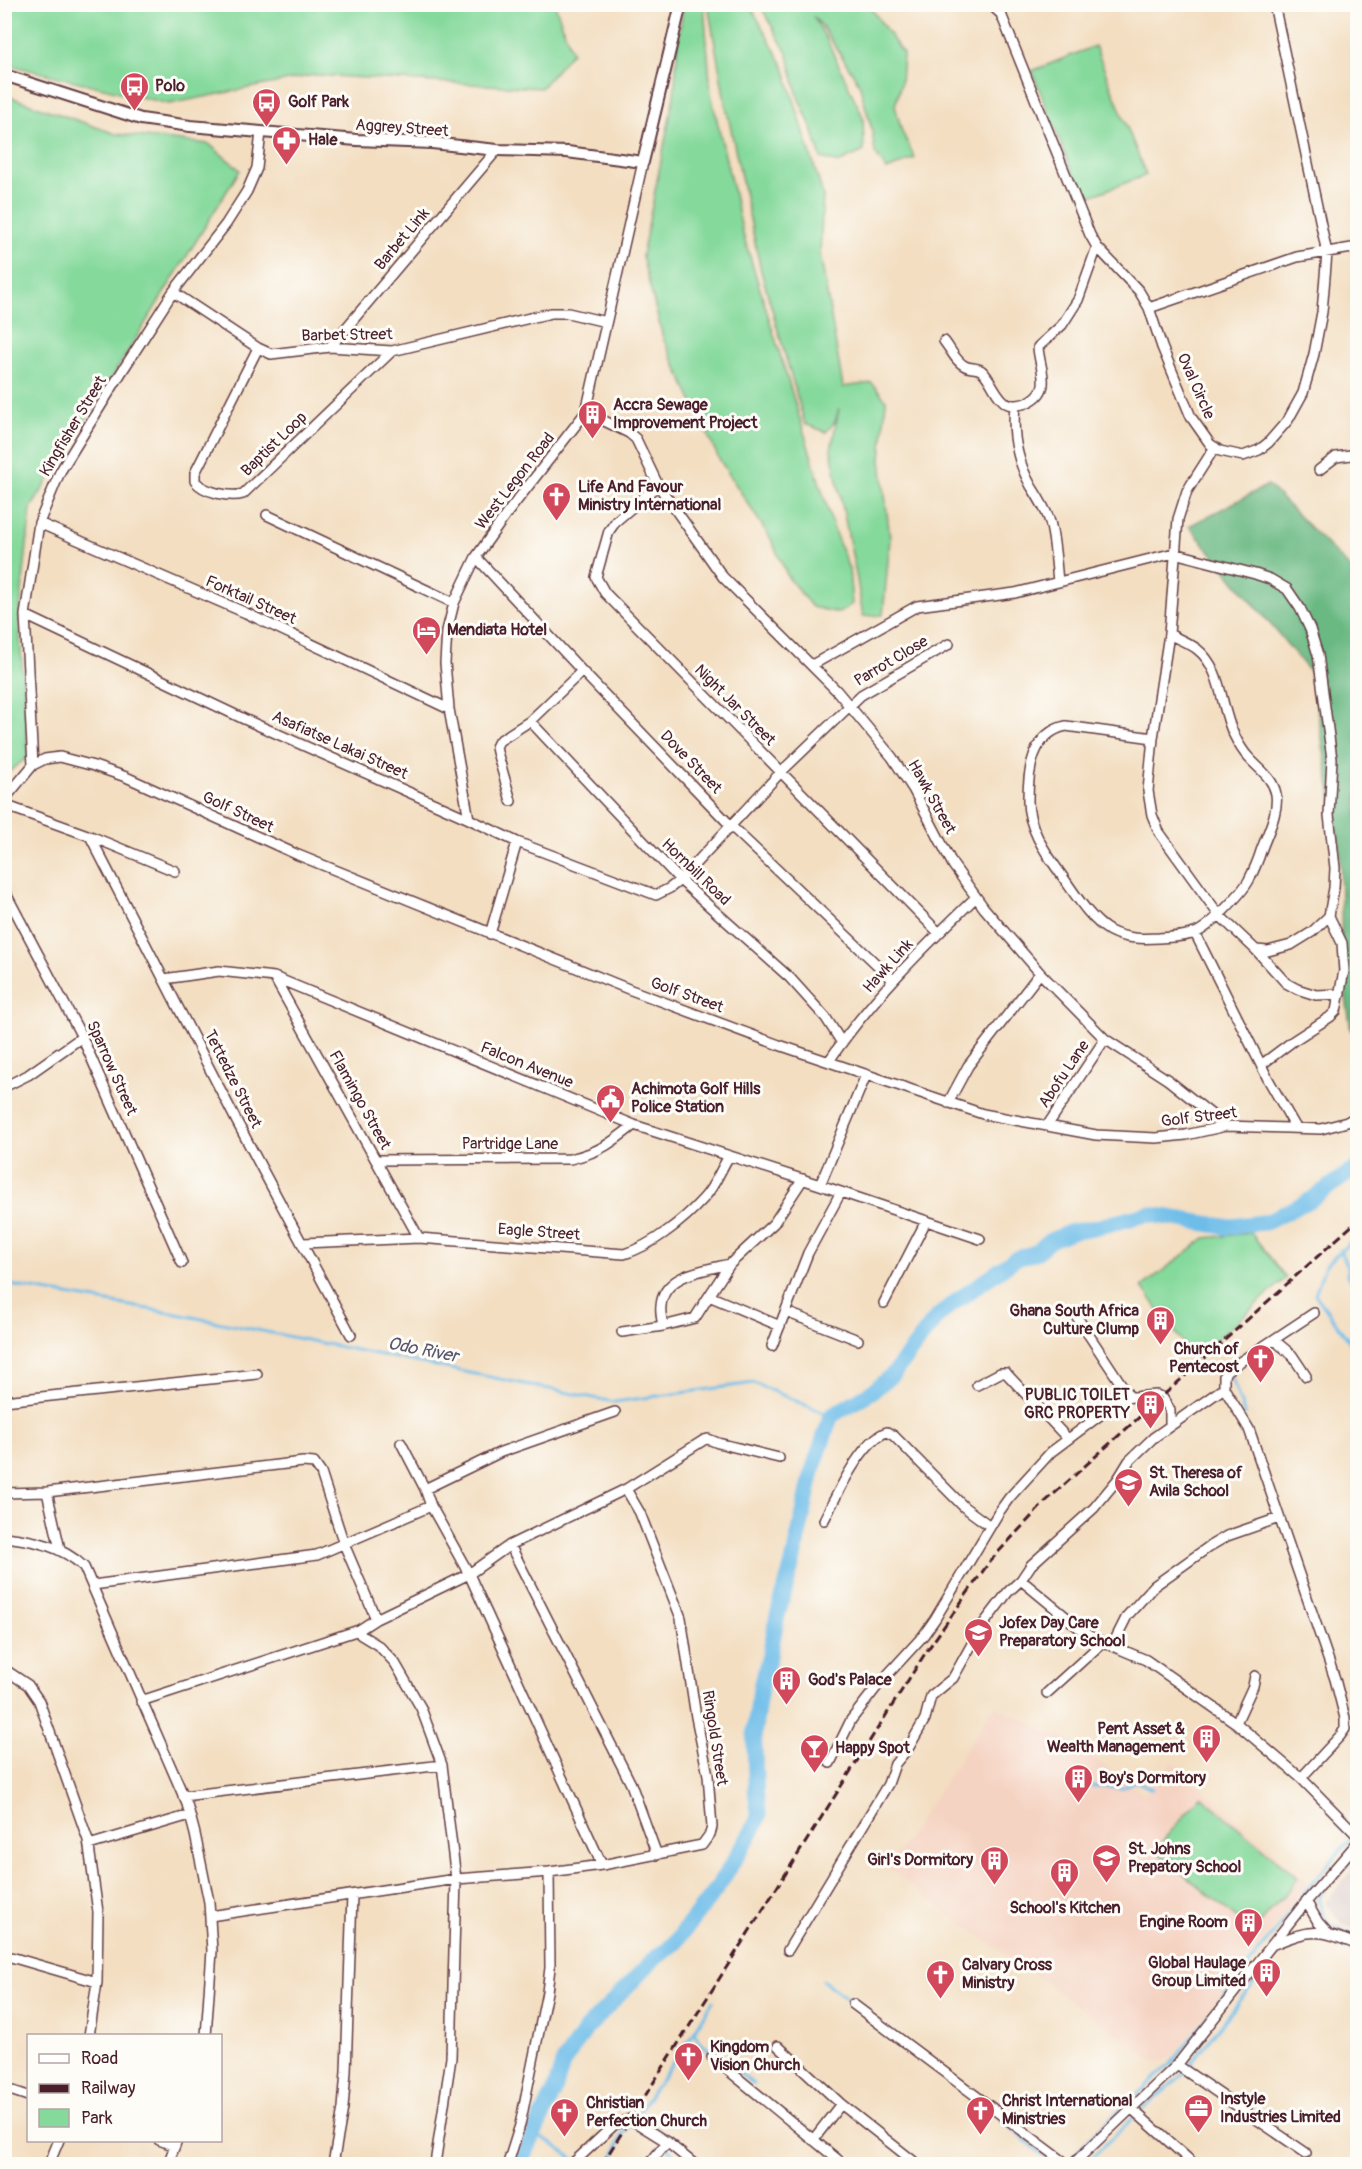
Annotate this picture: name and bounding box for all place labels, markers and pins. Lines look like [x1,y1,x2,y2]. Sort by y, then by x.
bus stop icon: Polo [118,70,150,112]
place label: Polo [155,76,185,96]
bus stop icon: Golf Park [251,86,283,128]
place label: Golf Park [288,92,349,112]
pharmacy icon: Hale [271,124,303,166]
place label: Hale [308,130,338,150]
place label: Accra Sewage Improvement Project [613,395,758,433]
building icon: Accra Sewage Improvement Project [576,398,608,440]
place label: Life And Favour Ministry International [578,477,721,515]
church icon: Life And Favour Ministry International [541,480,573,522]
hotel icon: Mendiata Hotel [410,614,442,656]
place label: Mendiata Hotel [447,620,547,640]
place label: Achimota Golf Hills Police Station [631,1079,761,1117]
public building icon: Achimota Golf Hills Police Station [594,1082,626,1124]
place label: Ghana South Africa Culture Clump [1010,1301,1140,1339]
building icon: Ghana South Africa Culture Clump [1144,1304,1176,1346]
place label: Church of Pentecost [1169,1339,1240,1377]
church icon: Church of Pentecost [1244,1342,1276,1384]
place label: PUBLIC TOILET GRC PROPERTY [1024,1385,1131,1423]
building icon: PUBLIC TOILET GRC PROPERTY [1135,1388,1167,1430]
place label: St. Theresa of Avila School [1149,1463,1243,1501]
school or university icon: St. Theresa of Avila School [1112,1466,1144,1508]
place label: Jofex Day Care Preparatory School [999,1613,1126,1651]
school or university icon: Jofex Day Care Preparatory School [962,1616,994,1658]
building icon: God's Palace [771,1664,803,1706]
place label: God's Palace [808,1670,893,1690]
place label: Pent Asset & Wealth Management [1047,1719,1186,1757]
building icon: Pent Asset & Wealth Management [1190,1722,1222,1764]
bar icon: Happy Spot [798,1732,830,1774]
place label: Happy Spot [835,1738,910,1758]
building icon: Boy's Dormitory [1062,1762,1094,1804]
place label: Boy's Dormitory [1099,1768,1206,1788]
place label: St. Johns Prepatory School [1128,1839,1242,1877]
school or university icon: St. Johns Prepatory School [1091,1842,1123,1884]
building icon: Girl's Dormitory [978,1844,1010,1886]
place label: Girl's Dormitory [867,1850,973,1870]
building icon: School's Kitchen [1049,1856,1081,1898]
place label: School's Kitchen [1010,1898,1120,1918]
building icon: Engine Room [1233,1906,1265,1948]
place label: Engine Room [1139,1912,1228,1932]
place label: Global Haulage Group Limited [1148,1953,1247,1991]
place label: Calvary Cross Ministry [962,1955,1053,1993]
building icon: Global Haulage Group Limited [1251,1956,1283,1998]
church icon: Calvary Cross Ministry [925,1958,957,2000]
place label: Kingdom Vision Church [710,2037,801,2075]
church icon: Kingdom Vision Church [673,2040,705,2082]
place label: Instyle Industries Limited [1220,2089,1341,2127]
place label: Christ International Ministries [1002,2091,1133,2129]
office icon: Instyle Industries Limited [1183,2092,1215,2134]
place label: Christian Perfection Church [586,2093,708,2131]
church icon: Christ International Ministries [965,2094,997,2136]
church icon: Christian Perfection Church [549,2096,581,2138]

